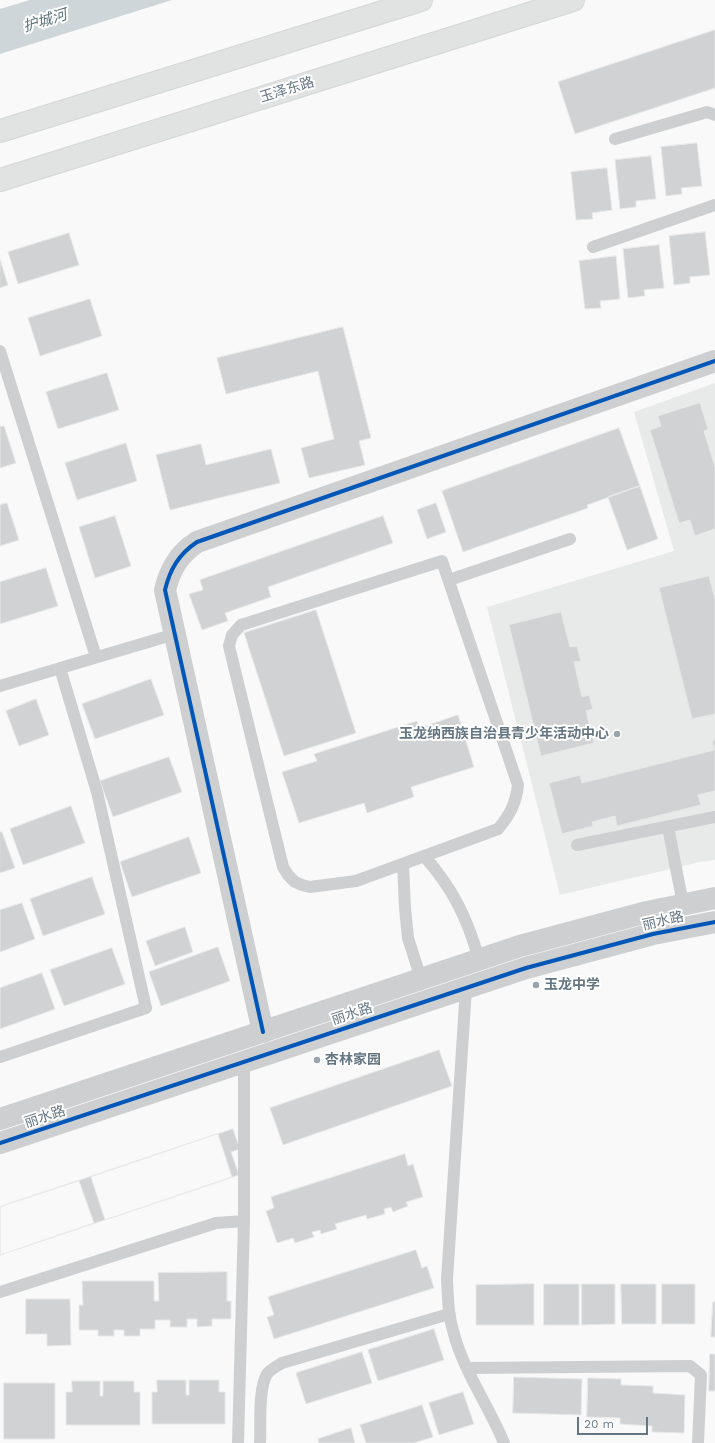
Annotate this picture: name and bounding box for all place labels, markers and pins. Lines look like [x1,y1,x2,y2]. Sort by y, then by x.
place label: 玉龙纳西族自治县青少年活动中心 [399,726,609,742]
marker: 玉龙纳西族自治县青少年活动中心 [612,729,622,739]
place label: 玉龙中学 [544,977,600,993]
marker: 玉龙中学 [531,980,541,990]
place label: 杏林家园 [325,1052,381,1068]
marker: 杏林家园 [312,1055,322,1065]

